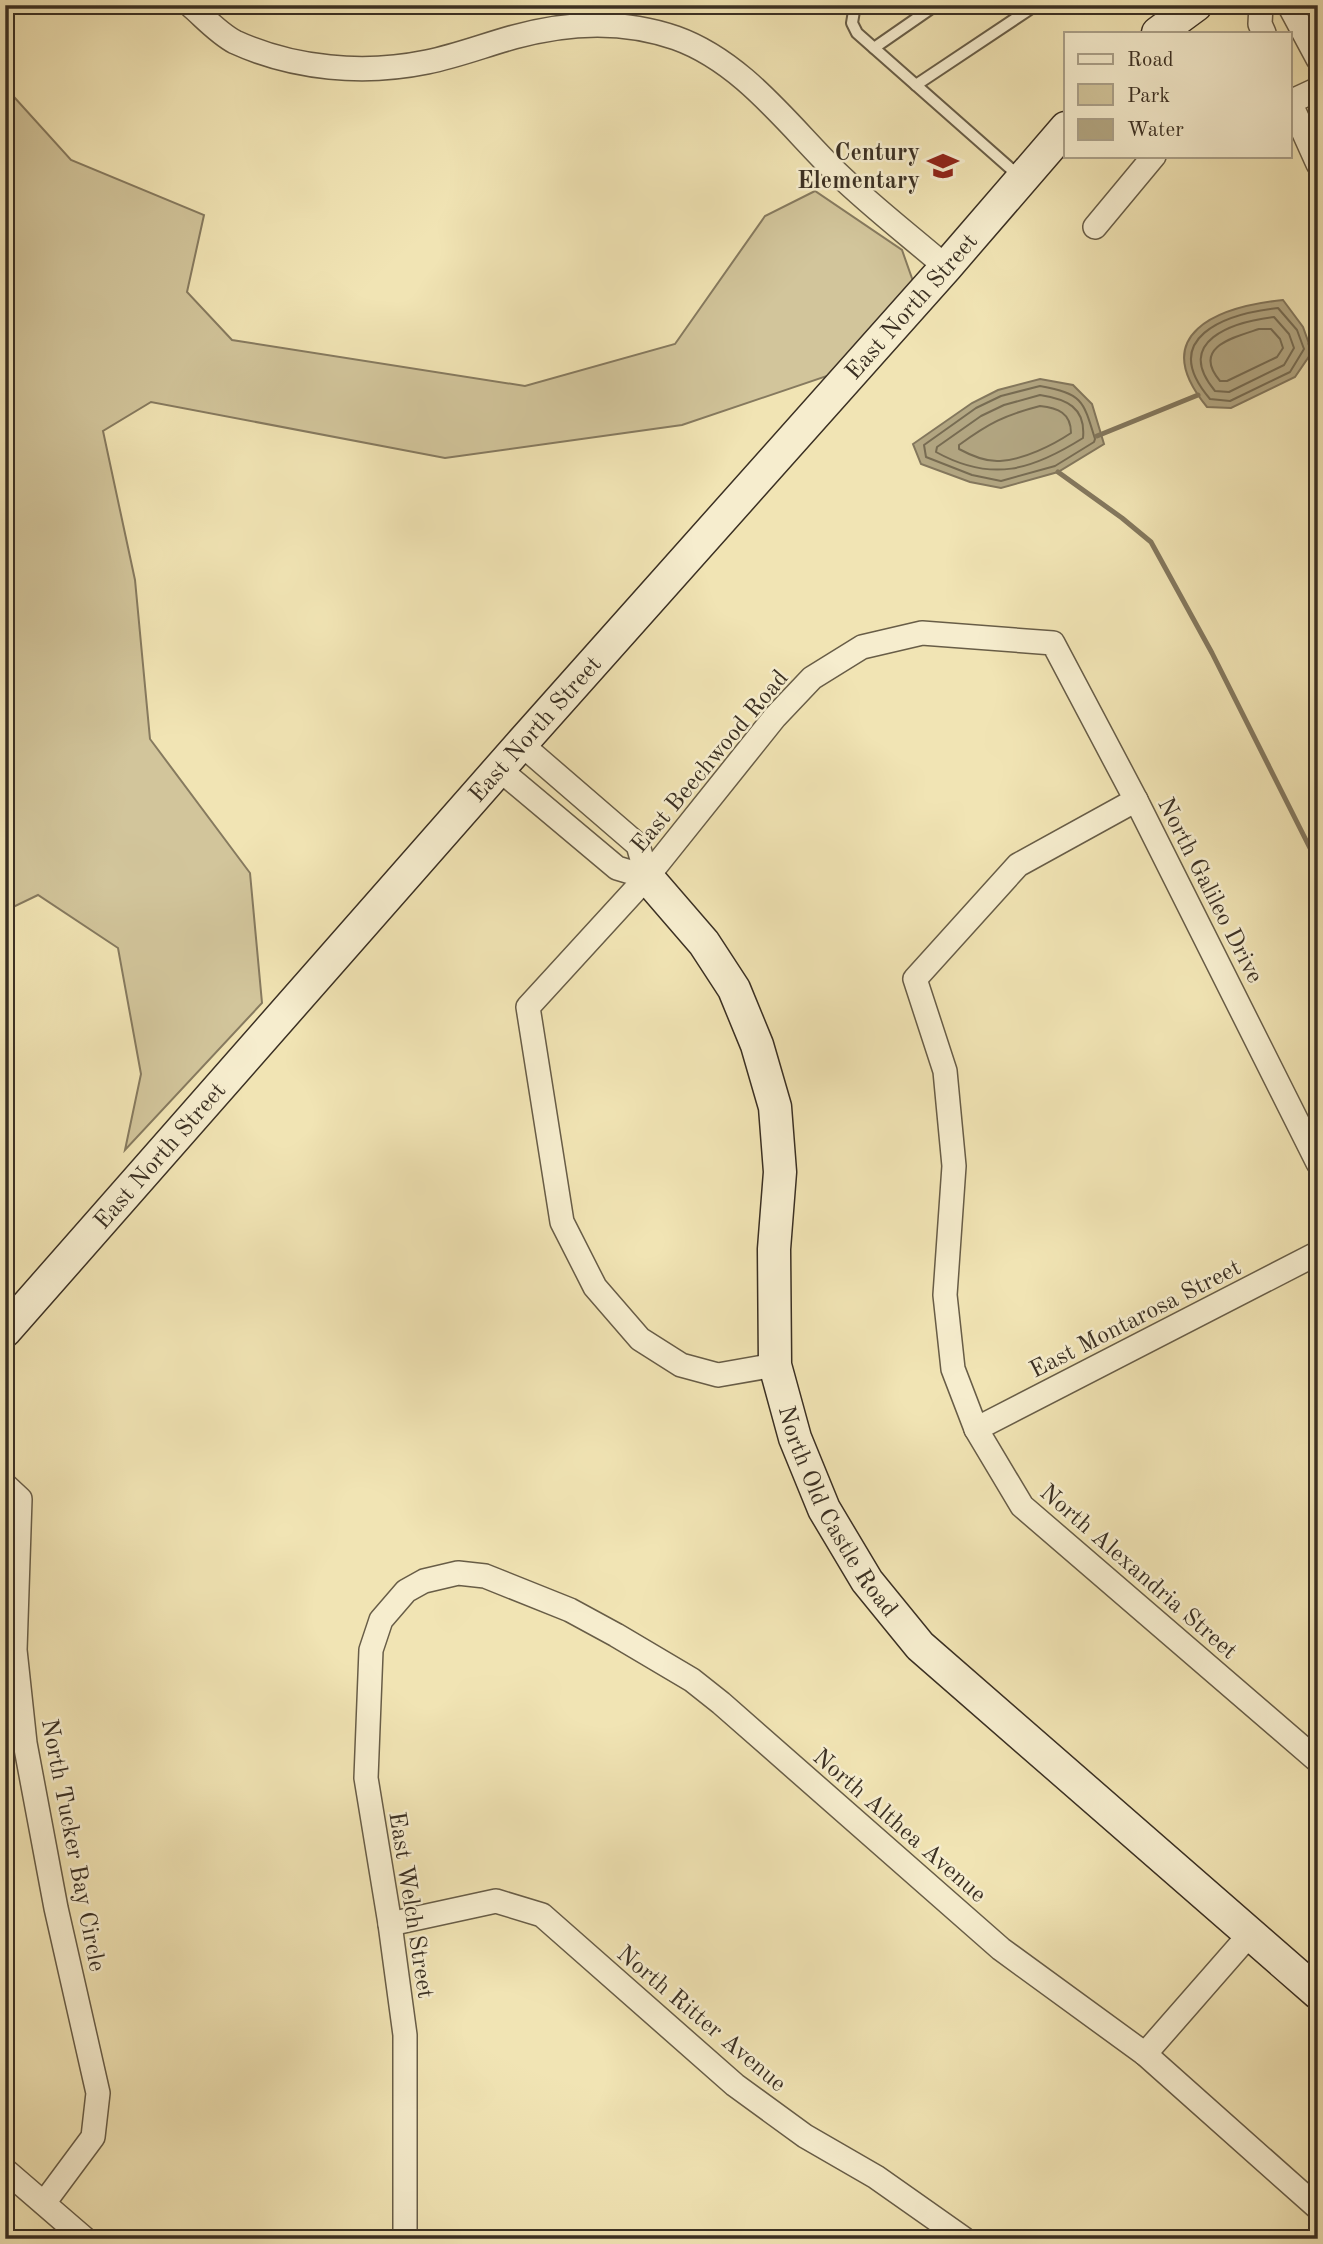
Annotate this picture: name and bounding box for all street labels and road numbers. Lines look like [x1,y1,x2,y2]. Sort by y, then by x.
street label: East North Street [842,230,983,385]
street label: East North Street [466,653,607,808]
street label: East Beechwood Road [627,666,794,858]
street label: North Galileo Drive [1152,794,1266,987]
street label: East North Street [91,1079,231,1234]
street label: East Montarosa Street [1026,1256,1245,1383]
street label: North Old Castle Road [773,1403,901,1622]
street label: North Alexandria Street [1035,1481,1241,1664]
street label: North Tucker Bay Circle [36,1717,108,1974]
street label: North Althea Avenue [808,1745,990,1908]
street label: East Welch Street [383,1810,437,2000]
street label: North Ritter Avenue [612,1942,790,2097]

